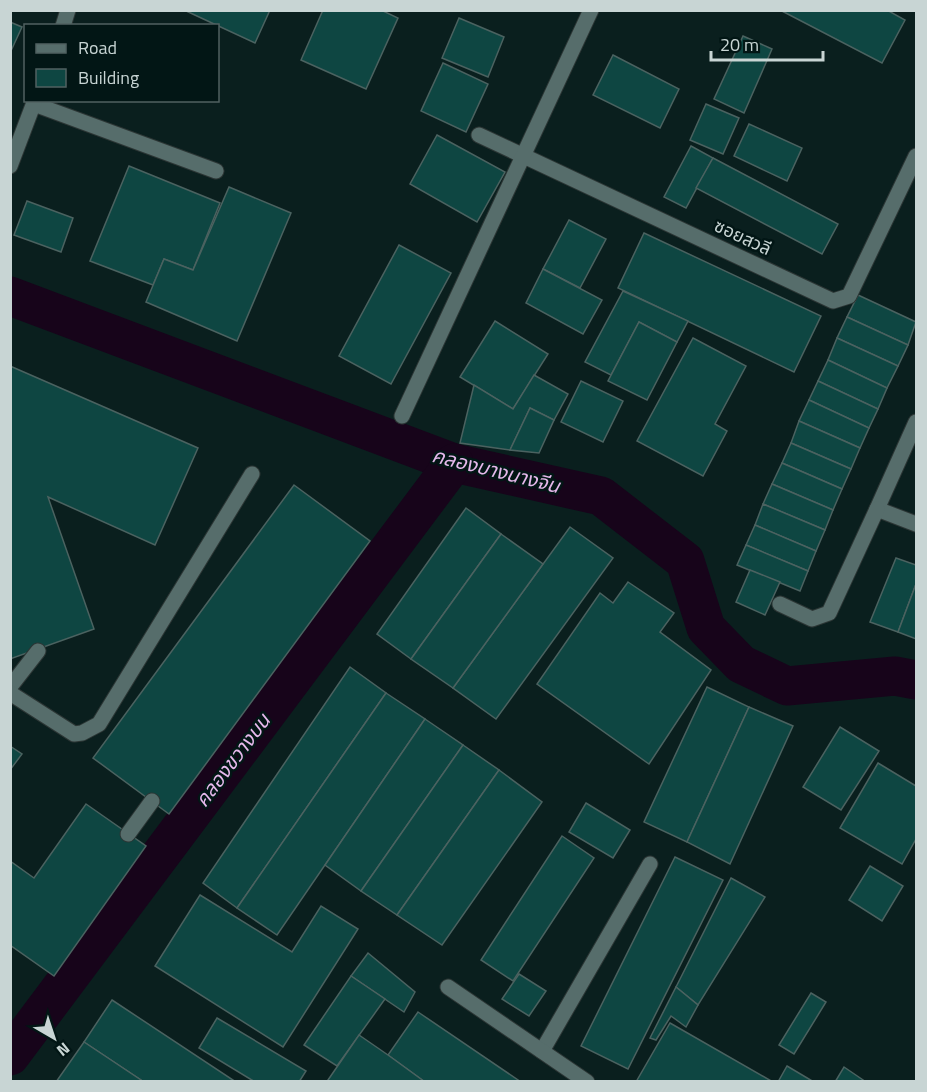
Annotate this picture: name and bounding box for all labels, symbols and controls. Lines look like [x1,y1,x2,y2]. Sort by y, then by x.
legend [24,24,219,102]
scale bar [711,24,824,62]
text: 20 m [720,31,759,58]
text: Road [78,34,117,61]
text: Building [78,64,139,91]
street label: ซอยสวลี [710,212,776,262]
water label: คลองบางนางจีน [429,439,565,501]
water label: คลองขวางบน [187,705,278,813]
north arrow [24,1008,84,1068]
text: N [52,1037,75,1062]

